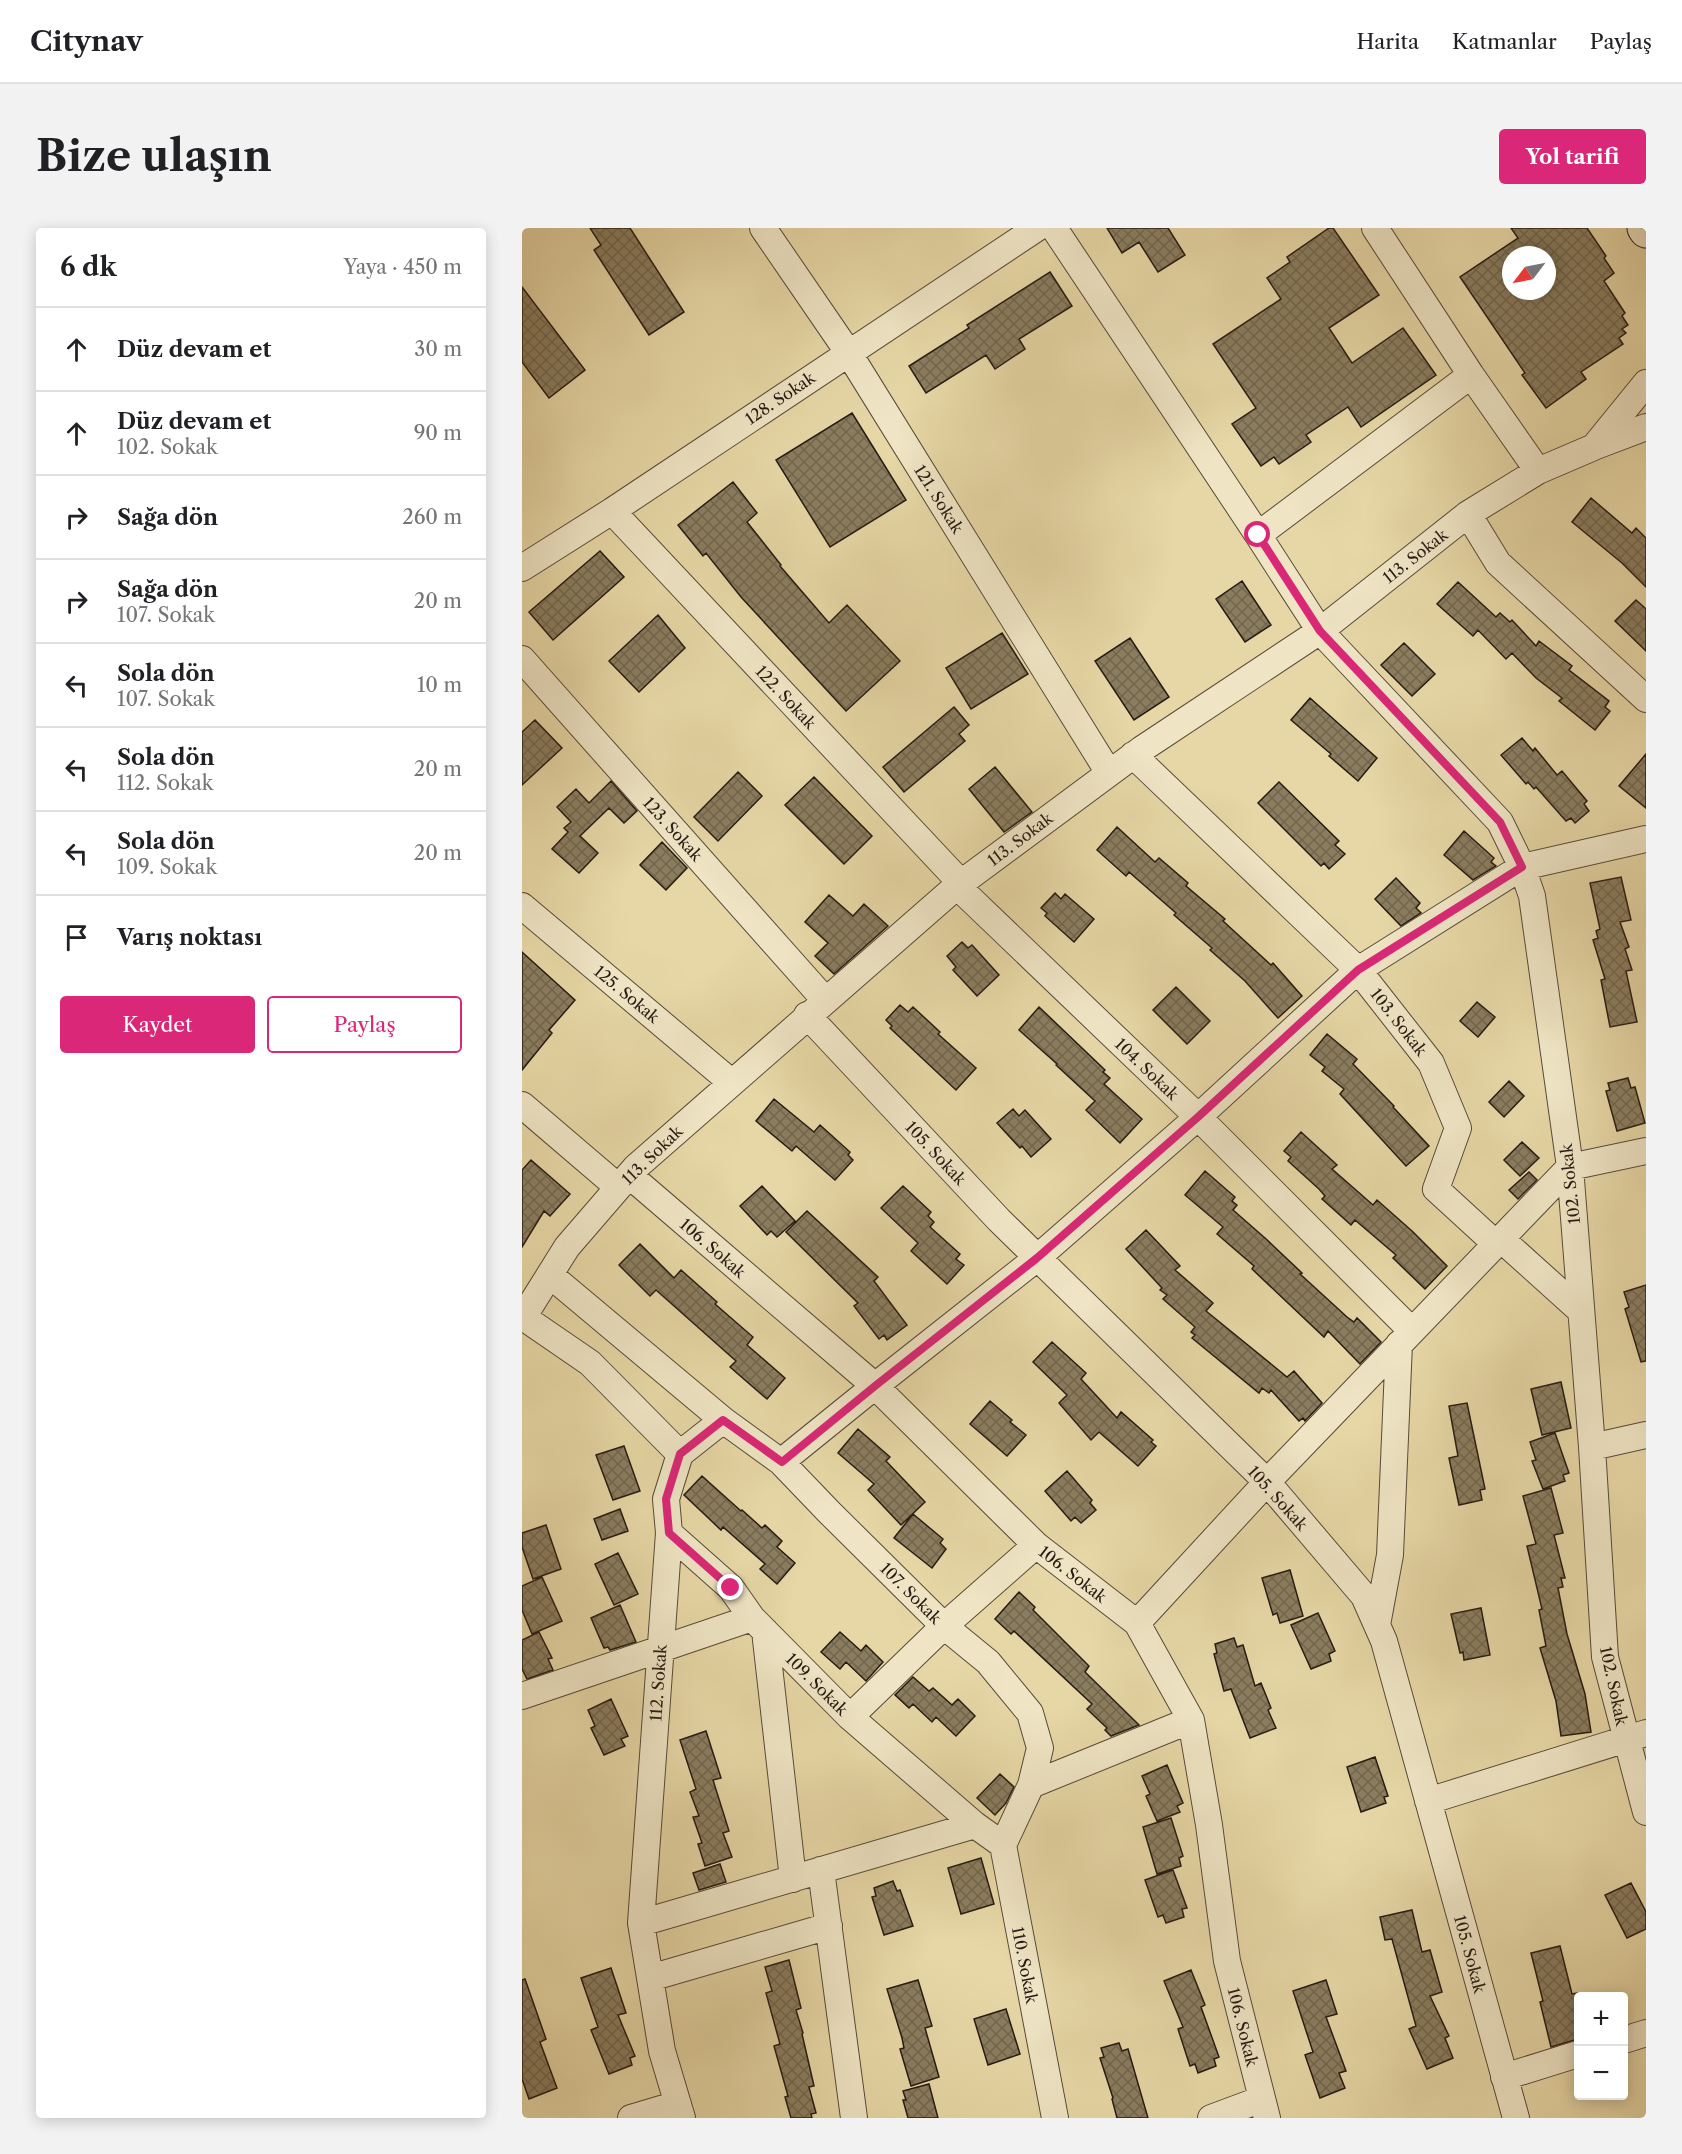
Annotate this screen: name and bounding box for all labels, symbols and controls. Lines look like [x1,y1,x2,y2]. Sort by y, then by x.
text: Citynav [30,24,143,58]
text: Harita [1356,29,1419,54]
text: Katmanlar [1452,29,1557,54]
text: Paylaş [1590,29,1652,54]
button: Yol tarifi [1499,129,1646,184]
text: Bize ulaşın [36,130,272,182]
north arrow [1502,246,1556,300]
text: 6 dk [60,251,117,283]
text: Yaya · 450 m [343,255,462,279]
icon: ahead [60,333,93,366]
text: Düz devam et [117,336,271,363]
text: 30 m [414,337,462,361]
street label: 128. Sokak [741,367,819,429]
text: Düz devam et [117,408,271,435]
icon: ahead [60,417,93,450]
text: 90 m [414,421,462,445]
text: 102. Sokak [117,435,218,459]
street label: 121. Sokak [910,461,968,538]
icon: right [60,501,93,534]
text: Sağa dön [117,504,218,531]
text: 260 m [402,505,462,529]
route start [1244,521,1270,547]
street label: 113. Sokak [1379,524,1452,587]
text: Sağa dön [117,576,218,603]
icon: right [60,585,93,618]
text: 20 m [414,589,462,613]
text: 107. Sokak [117,603,215,627]
text: Sola dön [117,660,215,687]
street label: 122. Sokak [752,661,821,733]
icon: left [60,669,93,702]
text: 10 m [417,673,462,697]
text: 107. Sokak [117,687,215,711]
text: Sola dön [117,744,215,771]
icon: left [60,753,93,786]
text: 20 m [414,757,462,781]
text: 112. Sokak [117,771,213,795]
street label: 123. Sokak [639,793,707,866]
street label: 113. Sokak [983,807,1057,870]
text: Sola dön [117,828,215,855]
icon: left [60,837,93,870]
text: 20 m [414,841,462,865]
text: 109. Sokak [117,855,217,879]
icon: arrive [60,921,93,954]
text: Varış noktası [117,924,262,951]
street label: 125. Sokak [590,961,664,1028]
street label: 103. Sokak [1366,984,1432,1060]
button: Kaydet [60,996,255,1053]
button: Paylaş [267,996,462,1053]
street label: 104. Sokak [1111,1034,1183,1105]
street label: 105. Sokak [901,1117,971,1190]
street label: 113. Sokak [617,1121,687,1189]
street label: 102. Sokak [1556,1142,1584,1225]
street label: 106. Sokak [676,1214,751,1283]
street label: 105. Sokak [1244,1462,1313,1535]
street label: 106. Sokak [1035,1541,1112,1607]
street label: 107. Sokak [876,1558,946,1628]
route end [717,1574,743,1600]
street label: 112. Sokak [645,1643,671,1722]
street label: 102. Sokak [1596,1645,1632,1728]
street label: 109. Sokak [782,1649,853,1720]
street label: 105. Sokak [1450,1913,1490,1996]
street label: 110. Sokak [1008,1925,1042,2006]
street label: 106. Sokak [1224,1985,1263,2069]
map controls [1574,1992,1628,2100]
button: + [1574,1992,1628,2046]
button: − [1574,2046,1628,2100]

